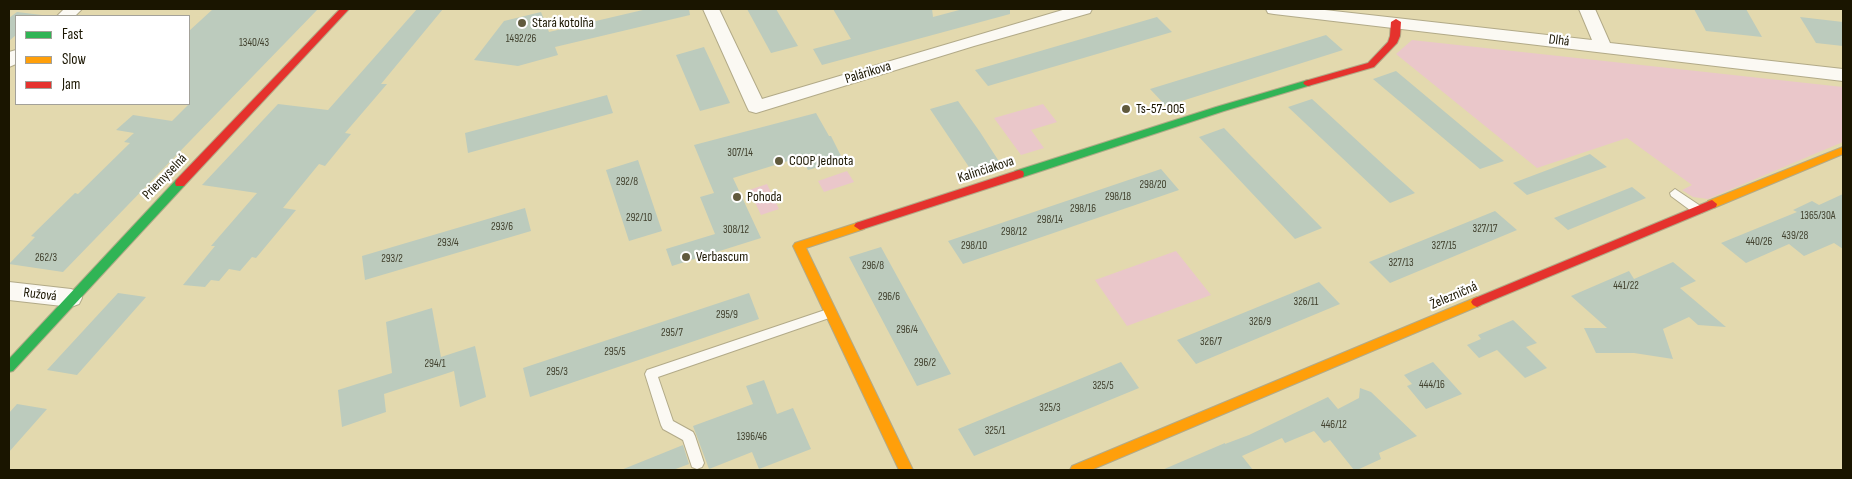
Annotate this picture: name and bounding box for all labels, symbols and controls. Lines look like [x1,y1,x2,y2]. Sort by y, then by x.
legend [15,15,190,105]
place label: Stará kotolňa [532,15,594,31]
marker: Stará kotolňa [516,17,528,29]
text: Fast [62,25,83,44]
street label: Dlhá [1548,31,1570,51]
house number: 1492/26 [506,32,536,46]
house number: 1340/43 [239,36,269,50]
text: Slow [62,50,86,69]
street label: Palárikova [843,58,893,88]
text: Jam [62,75,80,94]
place label: Ts-57-005 [1136,101,1185,117]
marker: Ts-57-005 [1120,103,1132,115]
house number: 307/14 [727,146,753,160]
street label: Priemyselná [139,151,191,203]
place label: COOP Jednota [789,153,853,169]
street label: Kalinčiakova [956,153,1016,187]
marker: COOP Jednota [773,155,785,167]
house number: 292/8 [616,175,638,189]
house number: 298/20 [1140,178,1166,192]
place label: Pohoda [747,189,782,205]
house number: 298/18 [1105,190,1131,204]
marker: Pohoda [731,191,743,203]
house number: 298/16 [1070,202,1096,216]
house number: 1365/30A [1800,209,1836,223]
house number: 292/10 [626,211,652,225]
house number: 298/14 [1037,213,1063,227]
house number: 293/6 [491,220,513,234]
house number: 327/17 [1473,222,1497,236]
house number: 308/12 [723,223,749,237]
house number: 298/12 [1001,225,1027,239]
house number: 439/28 [1782,229,1808,243]
house number: 440/26 [1746,235,1772,249]
house number: 293/4 [437,236,459,250]
house number: 298/10 [961,239,987,253]
house number: 327/15 [1432,239,1456,253]
place label: Verbascum [696,249,748,265]
house number: 262/3 [35,251,57,265]
marker: Verbascum [680,251,692,263]
house number: 293/2 [381,252,403,266]
house number: 327/13 [1388,256,1414,270]
house number: 296/8 [862,259,884,273]
street label: Železničná [1428,279,1480,313]
house number: 441/22 [1613,279,1639,293]
street label: Ružová [22,285,58,305]
house number: 296/6 [878,290,900,304]
house number: 326/11 [1294,295,1318,309]
house number: 295/9 [716,308,738,322]
house number: 326/9 [1249,315,1271,329]
house number: 296/4 [896,323,918,337]
house number: 295/7 [661,326,683,340]
house number: 326/7 [1200,335,1222,349]
house number: 295/5 [604,345,626,359]
house number: 296/2 [914,356,936,370]
house number: 294/1 [424,357,446,371]
house number: 295/3 [546,365,568,379]
house number: 444/16 [1419,378,1445,392]
house number: 325/5 [1092,379,1114,393]
house number: 325/3 [1039,401,1061,415]
house number: 446/12 [1321,418,1347,432]
house number: 325/1 [985,424,1005,438]
house number: 1396/46 [737,430,767,444]

